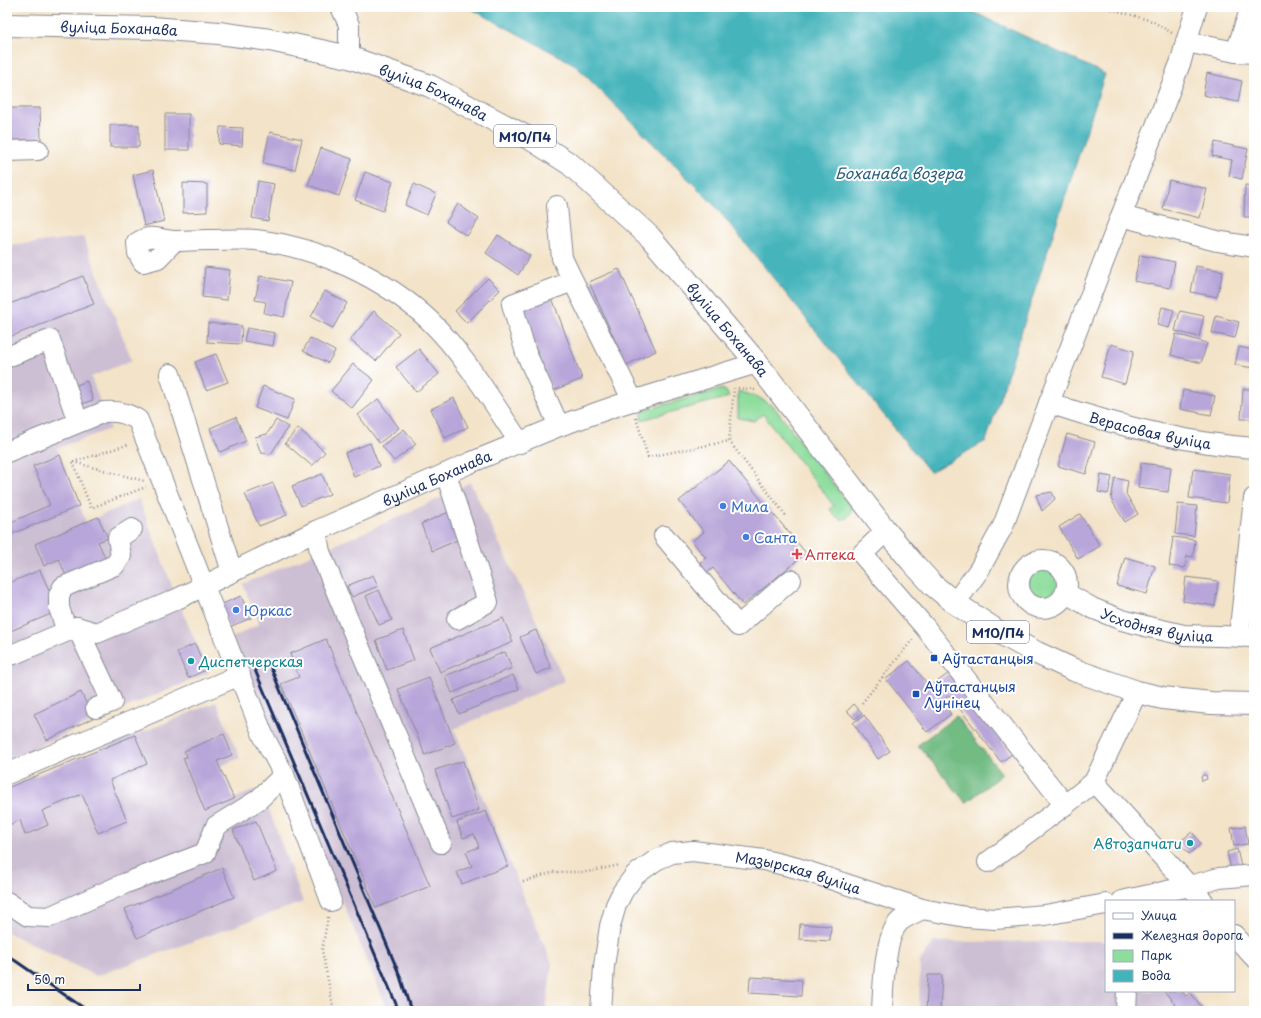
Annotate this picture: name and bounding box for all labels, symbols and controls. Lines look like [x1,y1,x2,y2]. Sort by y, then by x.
street label: вуліца Боханава [60,16,179,40]
street label: вуліца Боханава [376,58,492,125]
road number: М10/П4 [494,125,556,147]
water label: Боханава возера [835,161,964,184]
street label: вуліца Боханава [682,277,774,381]
street label: Верасовая вуліца [1087,406,1213,454]
street label: вуліца Боханава [378,445,495,511]
place label: Мила [731,496,769,517]
marker: Мила [718,501,728,511]
place label: Санта [754,527,797,548]
marker: Санта [741,532,751,542]
place label: Аптека [805,544,855,565]
marker: Аптека [792,549,802,559]
place label: Юркас [244,600,292,621]
street label: Усходняя вуліца [1098,602,1214,646]
marker: Юркас [231,605,241,615]
road number: М10/П4 [967,621,1029,643]
place label: Аўтастанцыя [942,648,1034,669]
place label: Диспетчерская [198,651,303,672]
marker: Аўтастанцыя [929,653,939,663]
marker: Диспетчерская [186,656,196,666]
place label: Аўтастанцыя Лунінец [924,676,1016,713]
marker: Аўтастанцыя Лунінец [911,689,921,699]
place label: Автозапчати [1093,833,1182,854]
marker: Автозапчати [1185,838,1195,848]
street label: Мазырская вуліца [734,846,864,899]
legend [1105,900,1235,992]
text: Улица [1141,906,1177,924]
text: Железная дорога [1141,926,1244,944]
text: Парк [1141,946,1173,964]
scale bar [28,966,140,992]
text: Вода [1141,966,1171,984]
text: 50 m [34,970,65,988]

